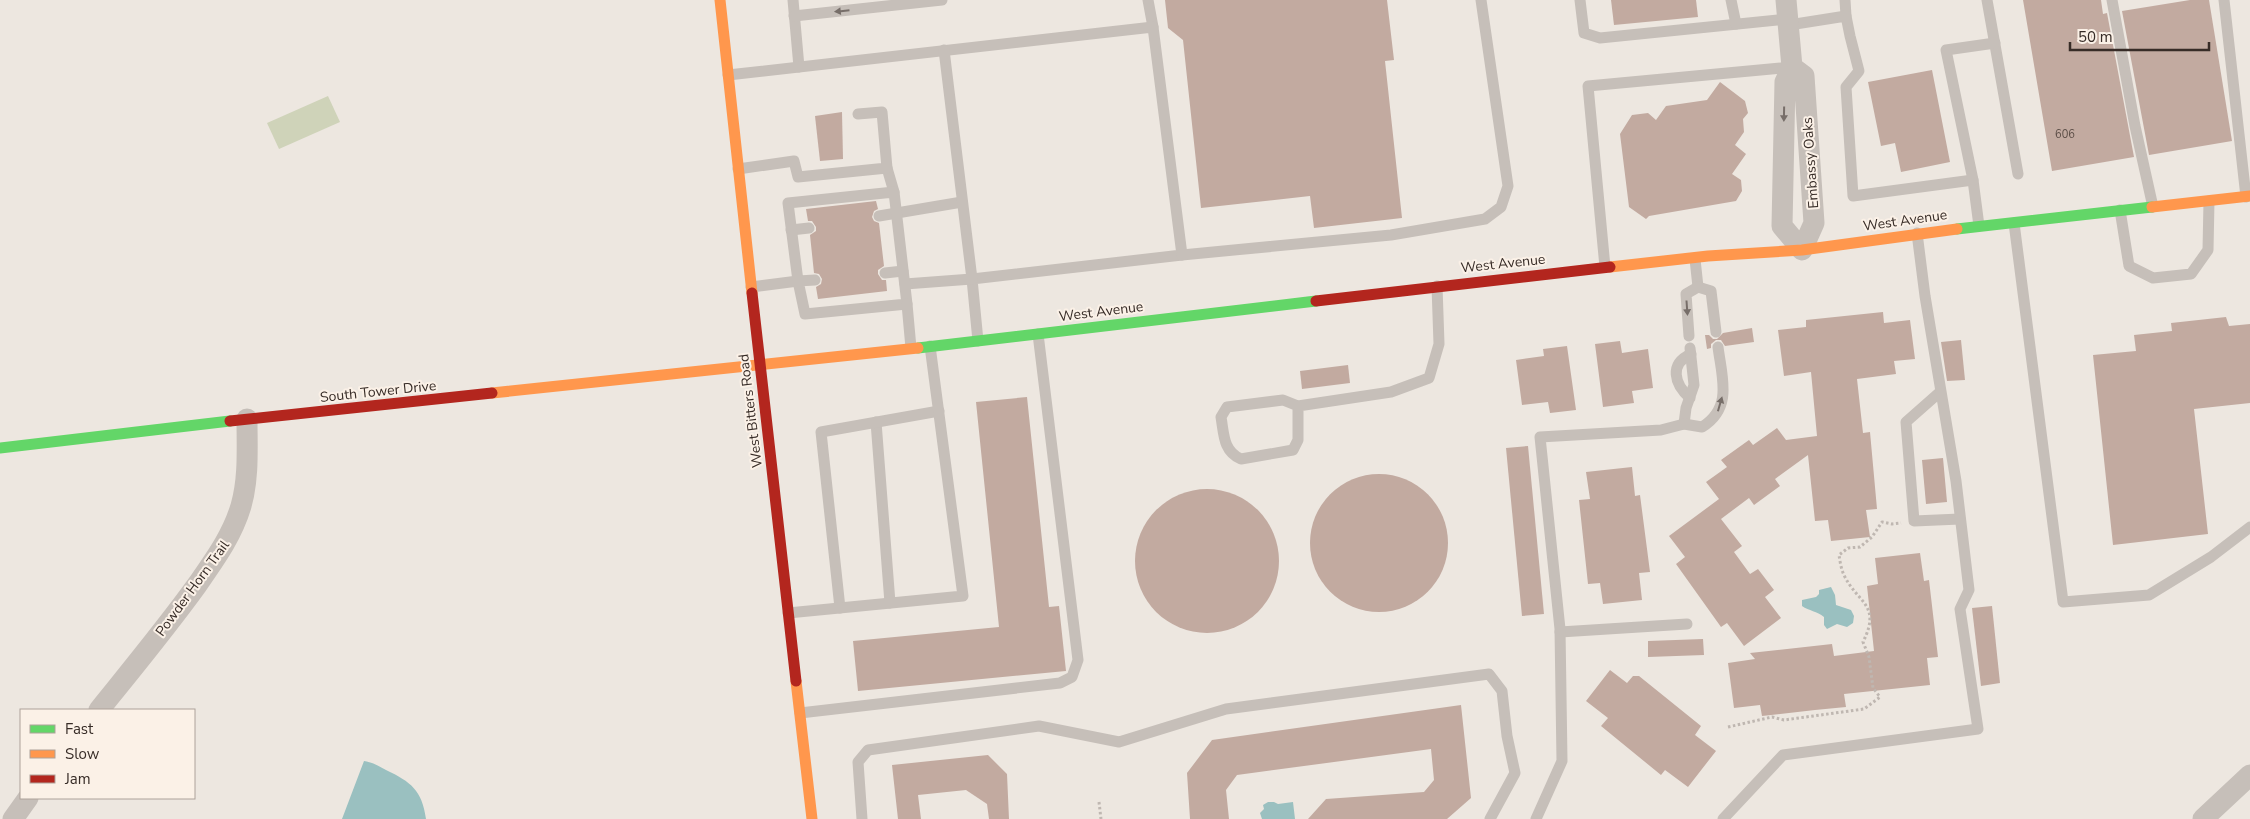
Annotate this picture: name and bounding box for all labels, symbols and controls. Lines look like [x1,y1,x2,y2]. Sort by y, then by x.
one-way arrow [833,7,849,15]
scale bar [2070,20,2209,52]
text: 50 m [2078,27,2113,47]
one-way arrow [1780,106,1788,122]
street label: Embassy Oaks [1798,116,1823,209]
house number: 606 [2055,127,2075,142]
street label: West Avenue [1862,205,1948,236]
street label: West Avenue [1460,250,1546,277]
street label: West Avenue [1058,297,1144,326]
one-way arrow [1684,300,1692,316]
street label: West Bitters Road [734,353,767,469]
street label: South Tower Drive [319,376,437,407]
one-way arrow [1717,397,1725,412]
street label: Powder Horn Trail [151,536,234,640]
legend [20,709,195,799]
text: Fast [65,719,94,739]
text: Slow [65,744,100,764]
text: Jam [64,769,91,789]

